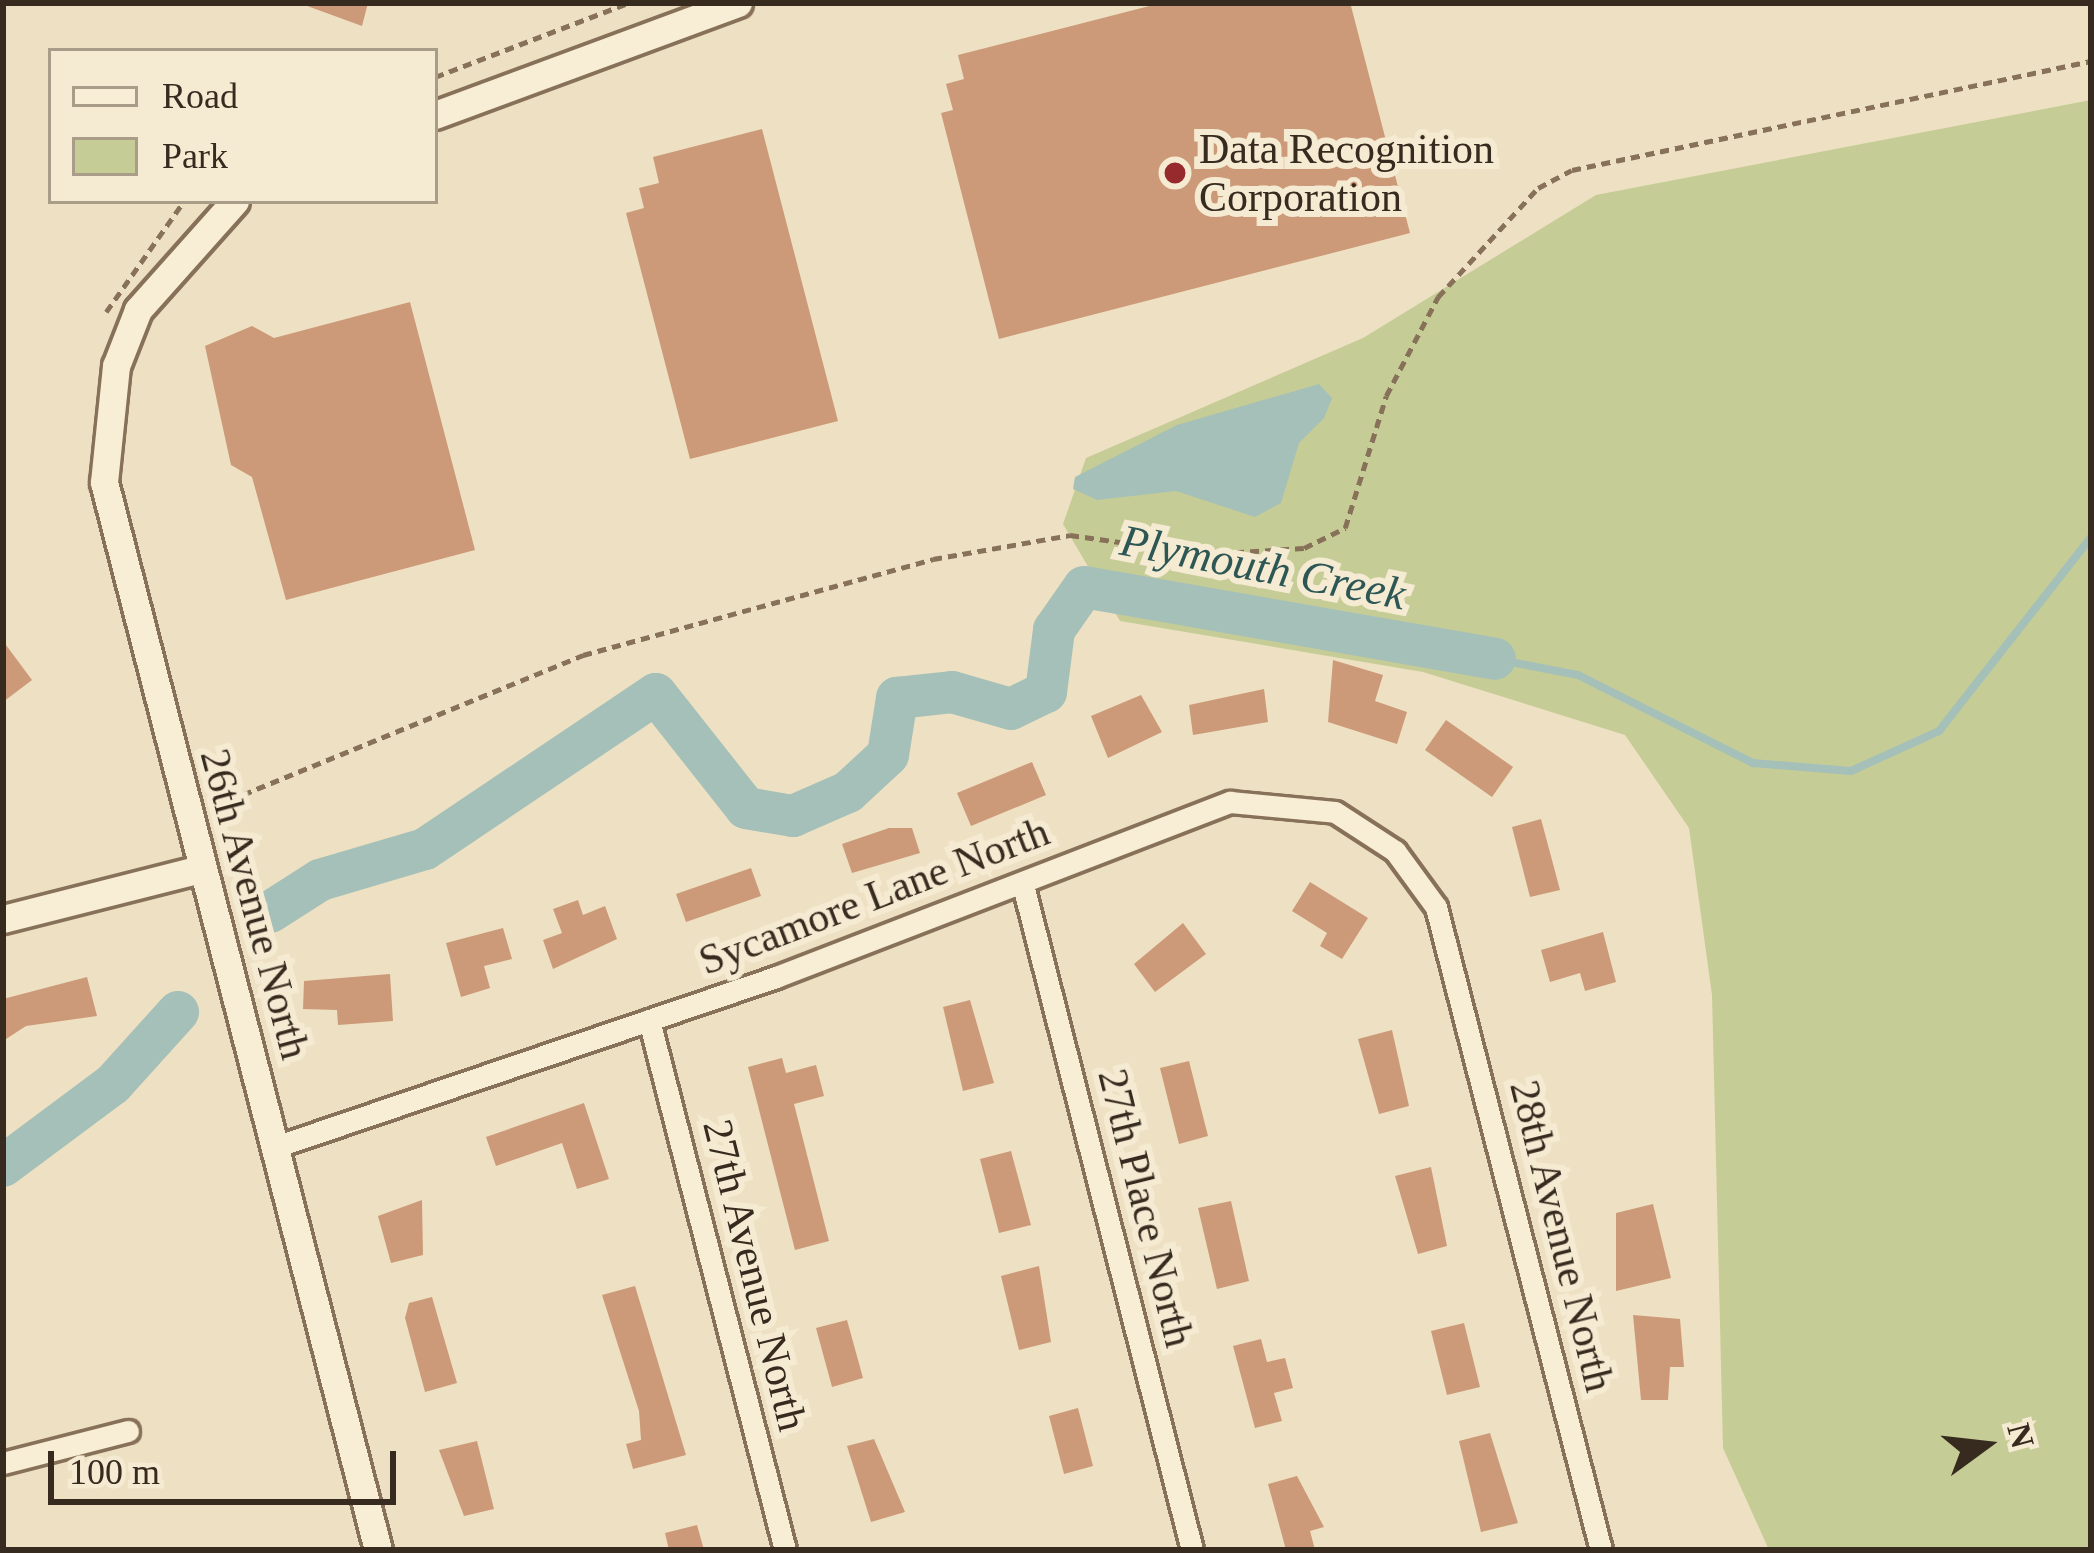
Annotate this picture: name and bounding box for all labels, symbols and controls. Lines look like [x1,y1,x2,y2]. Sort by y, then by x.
legend [48,48,438,204]
text: Road [162,76,238,116]
place label: Data Recognition Corporation [1199,124,1494,222]
text: Park [162,136,228,176]
marker: Data Recognition Corporation [1162,160,1188,186]
water label: Plymouth Creek [1116,514,1410,622]
street label: 26th Avenue North [189,742,321,1066]
street label: Sycamore Lane North [692,806,1056,986]
street label: 27th Place North [1087,1064,1205,1352]
street label: 28th Avenue North [1499,1074,1625,1398]
street label: 27th Avenue North [692,1113,818,1437]
north arrow [1926,1385,2046,1505]
text: N [2000,1420,2041,1452]
scale bar [54,1427,402,1501]
text: 100 m [69,1452,160,1492]

